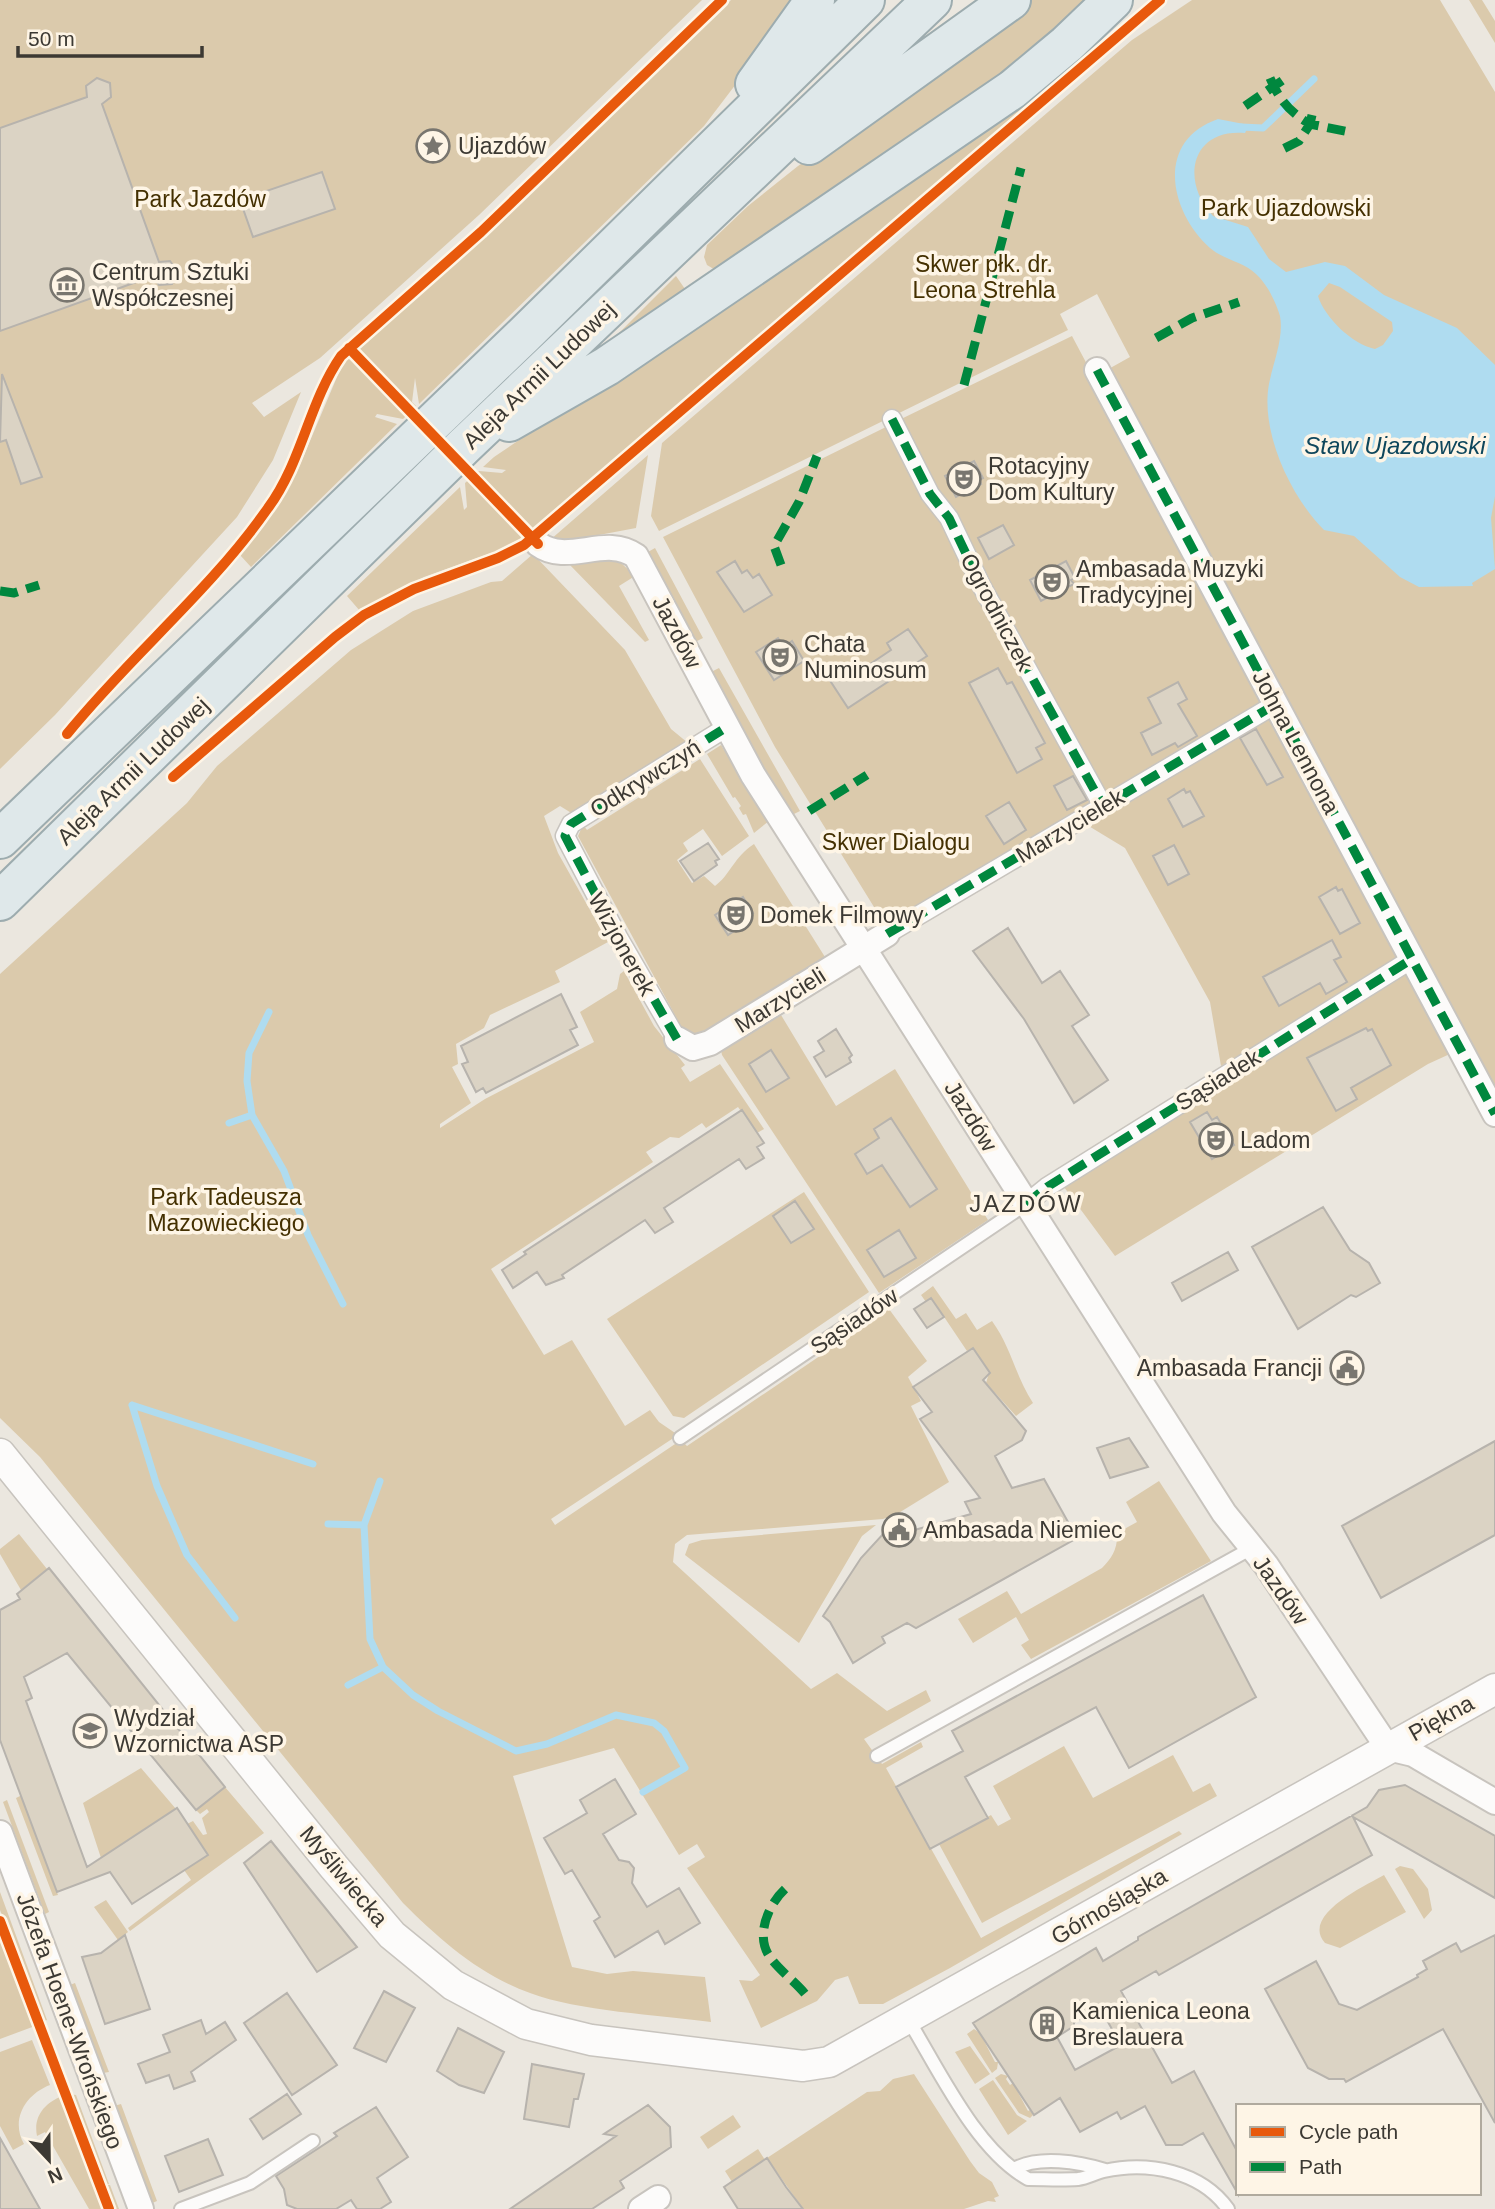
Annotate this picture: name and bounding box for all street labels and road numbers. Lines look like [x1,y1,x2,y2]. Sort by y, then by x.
street label: Aleja Armii Ludowej [458,296,620,454]
street label: Ogrodniczek [955,549,1039,676]
street label: Jazdów [647,591,707,673]
street label: Johna Lennona [1247,666,1345,818]
street label: Aleja Armii Ludowej [52,692,214,850]
street label: Odkrywczyń [585,734,705,822]
street label: Marzycielek [1011,783,1129,868]
street label: Wizjonerek [583,888,661,1000]
street label: Marzycieli [730,962,830,1038]
street label: Sąsiadek [1171,1044,1265,1116]
street label: Jazdów [939,1076,1003,1156]
street label: Sąsiadów [805,1282,903,1360]
street label: Jazdów [1248,1551,1314,1630]
street label: Piękna [1404,1689,1478,1746]
street label: Myśliwiecka [295,1821,394,1932]
street label: Górnośląska [1047,1862,1172,1950]
street label: Józefa Hoene-Wrońskiego [12,1889,128,2153]

